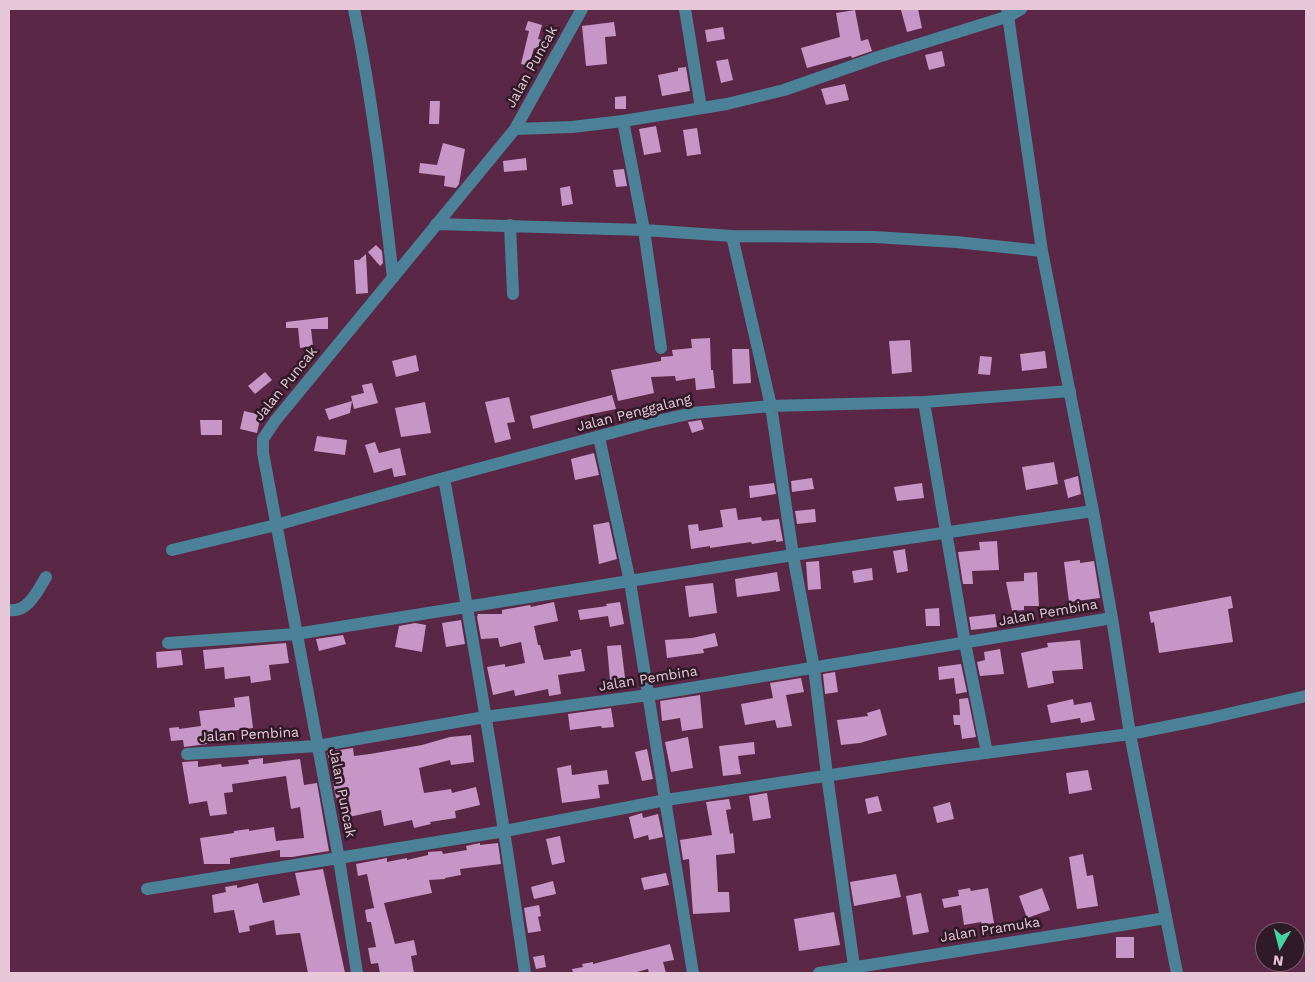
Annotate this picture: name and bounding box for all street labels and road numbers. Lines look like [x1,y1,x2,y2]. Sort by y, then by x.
street label: Jalan Puncak [503,23,561,111]
street label: Jalan Puncak [251,343,321,425]
street label: Jalan Penggalang [575,391,693,435]
street label: Jalan Pembina [997,596,1099,630]
street label: Jalan Pembina [597,663,699,695]
street label: Jalan Pembina [199,724,299,746]
street label: Jalan Puncak [325,747,359,839]
street label: Jalan Pramuka [939,914,1041,946]

